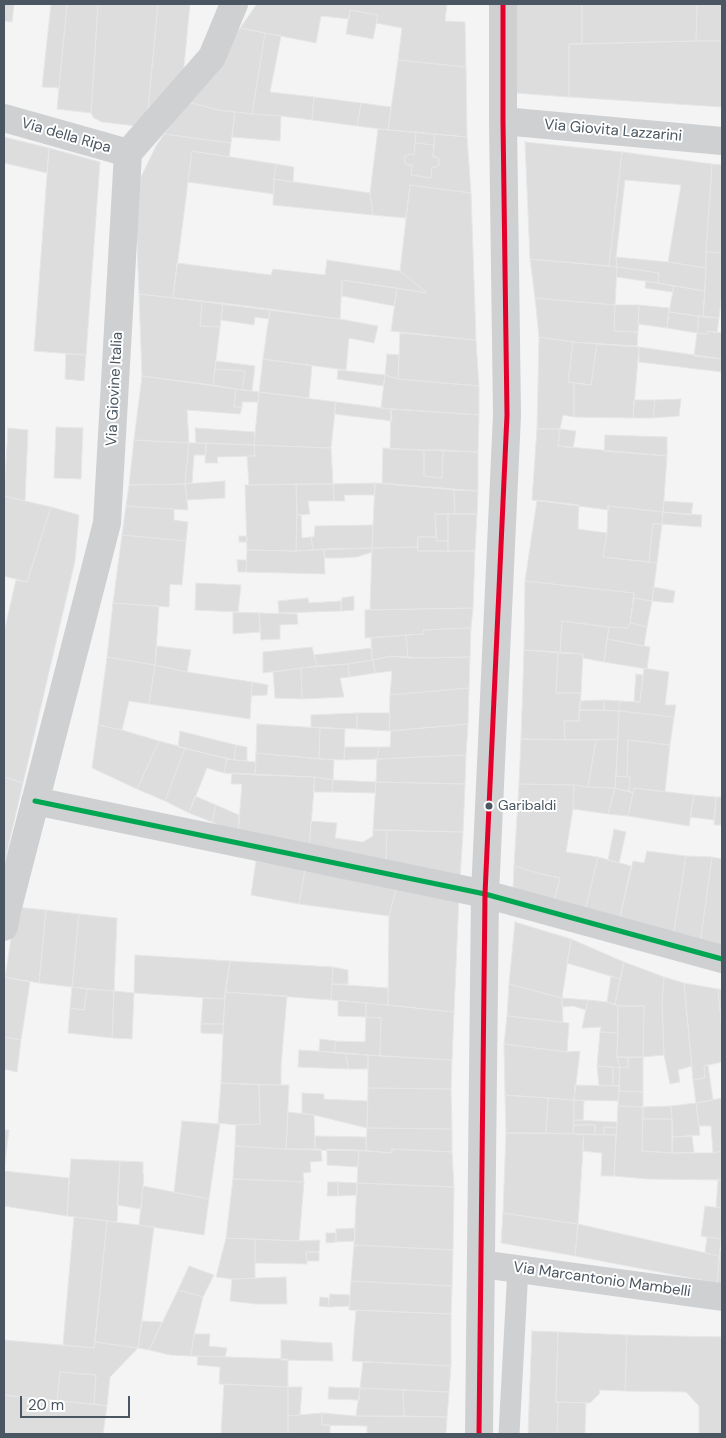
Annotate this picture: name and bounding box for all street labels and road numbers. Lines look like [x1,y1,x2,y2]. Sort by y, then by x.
street label: Via della Ripa [19,115,113,157]
street label: Via Giovita Lazzarini [543,116,683,146]
street label: Via Giovine Italia [103,331,127,447]
street label: Via Marcantonio Mambelli [512,1259,692,1301]

